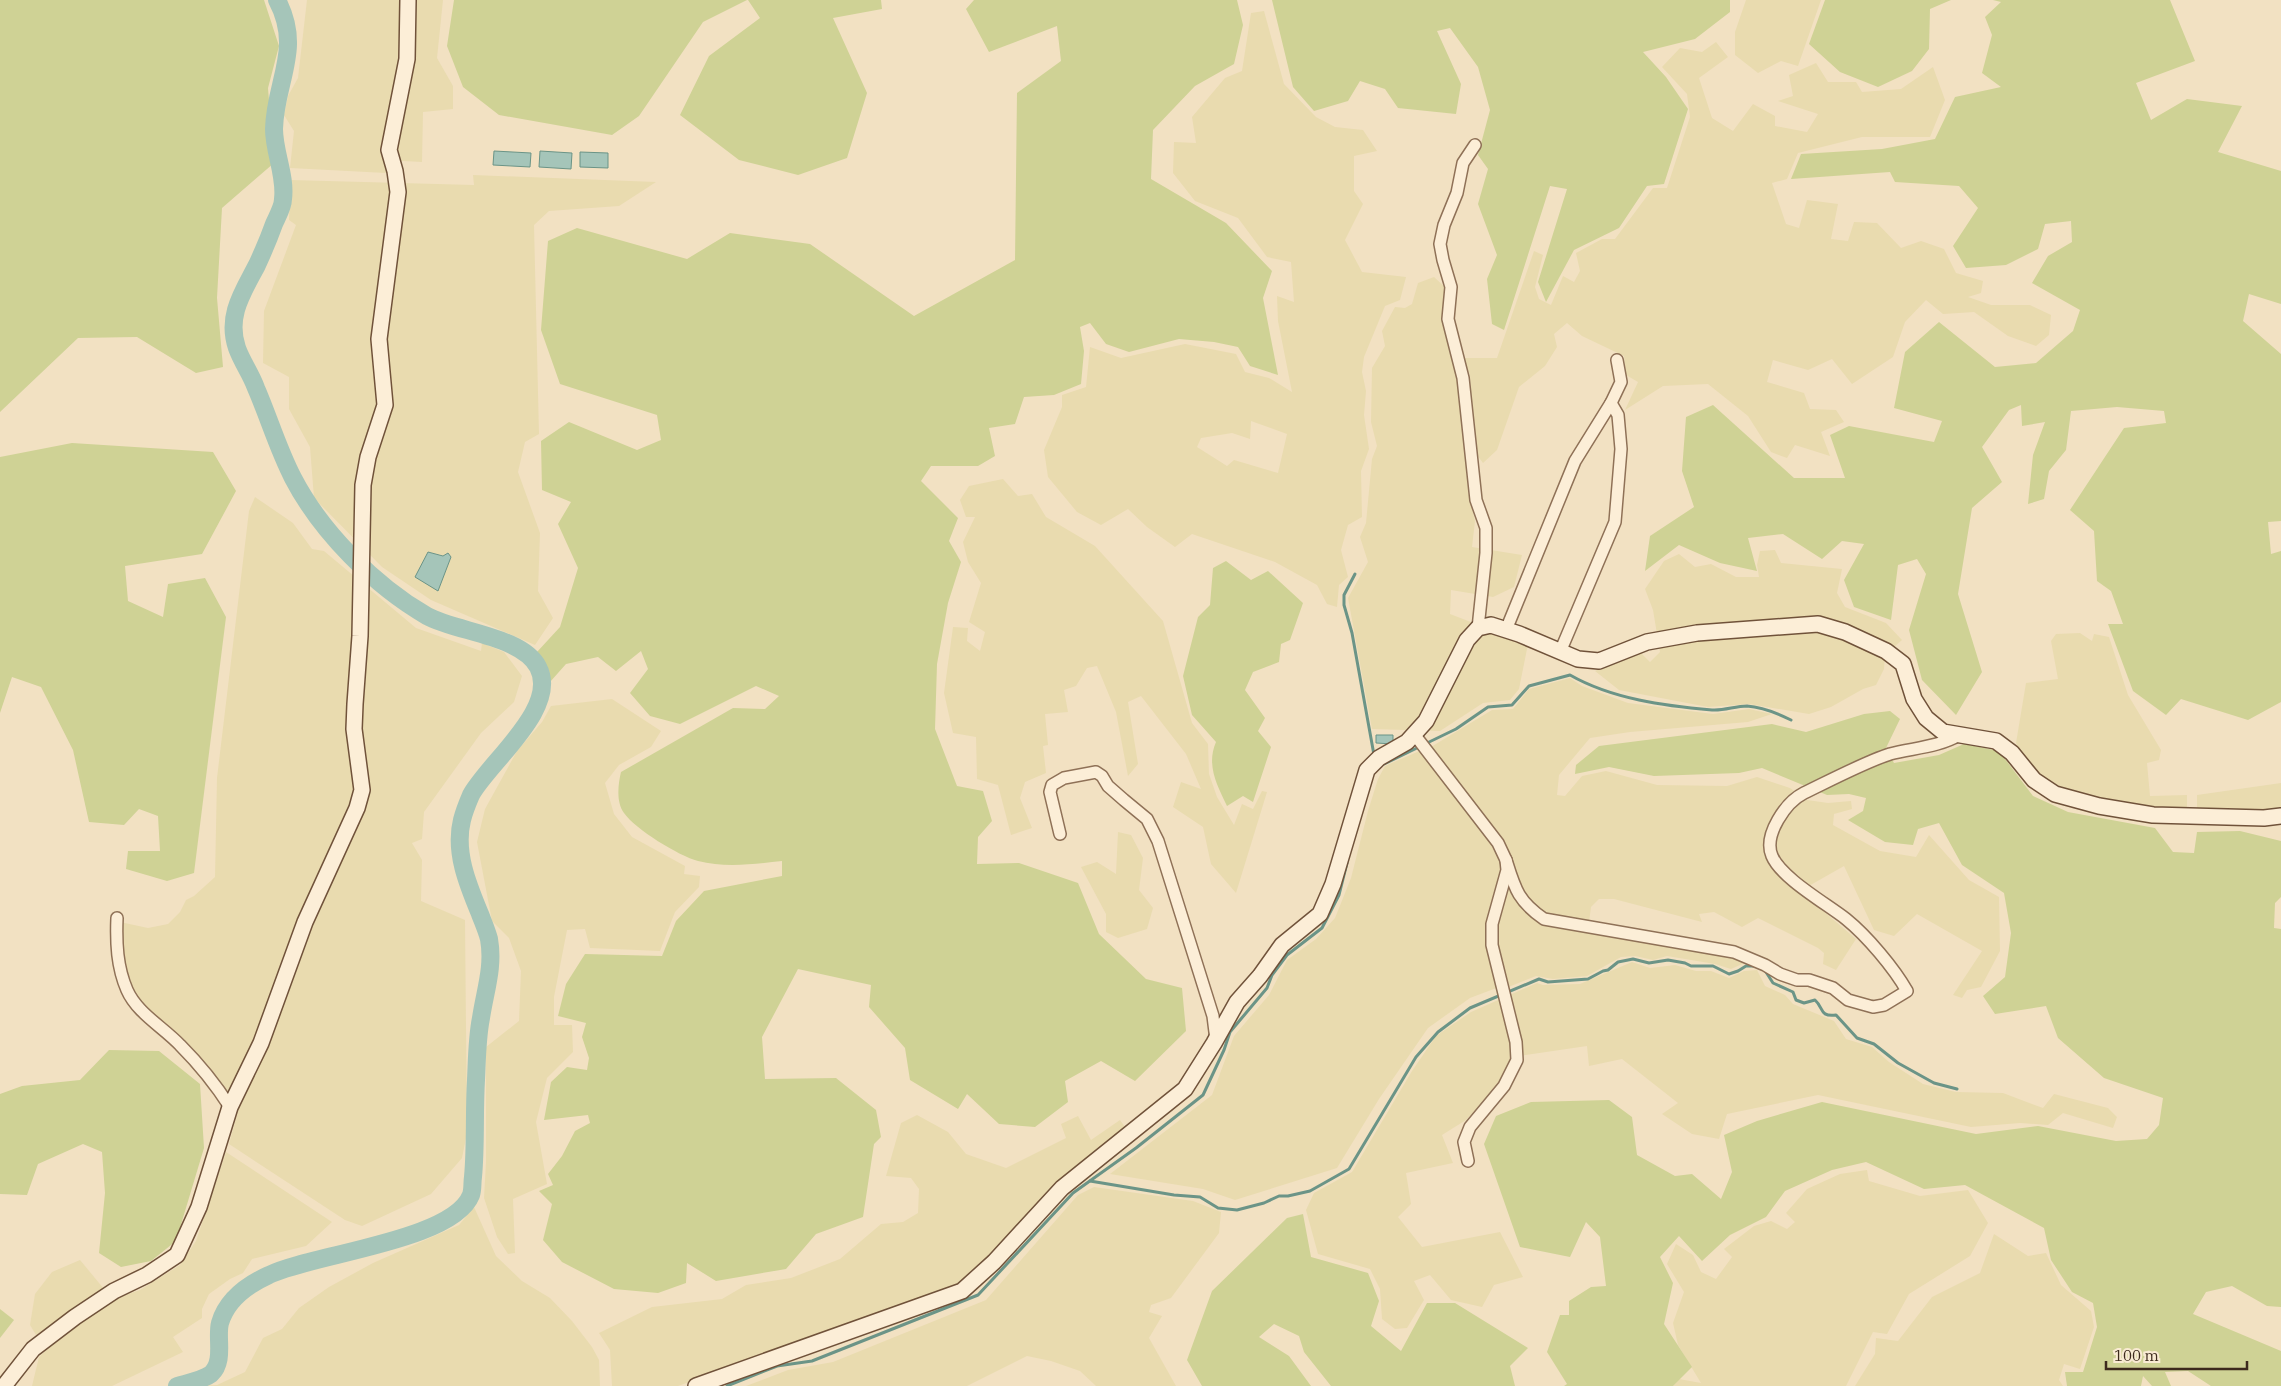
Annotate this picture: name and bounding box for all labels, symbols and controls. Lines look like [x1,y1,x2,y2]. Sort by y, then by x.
scale bar [2106,1338,2247,1370]
text: 100 m [2114,1346,2159,1365]

